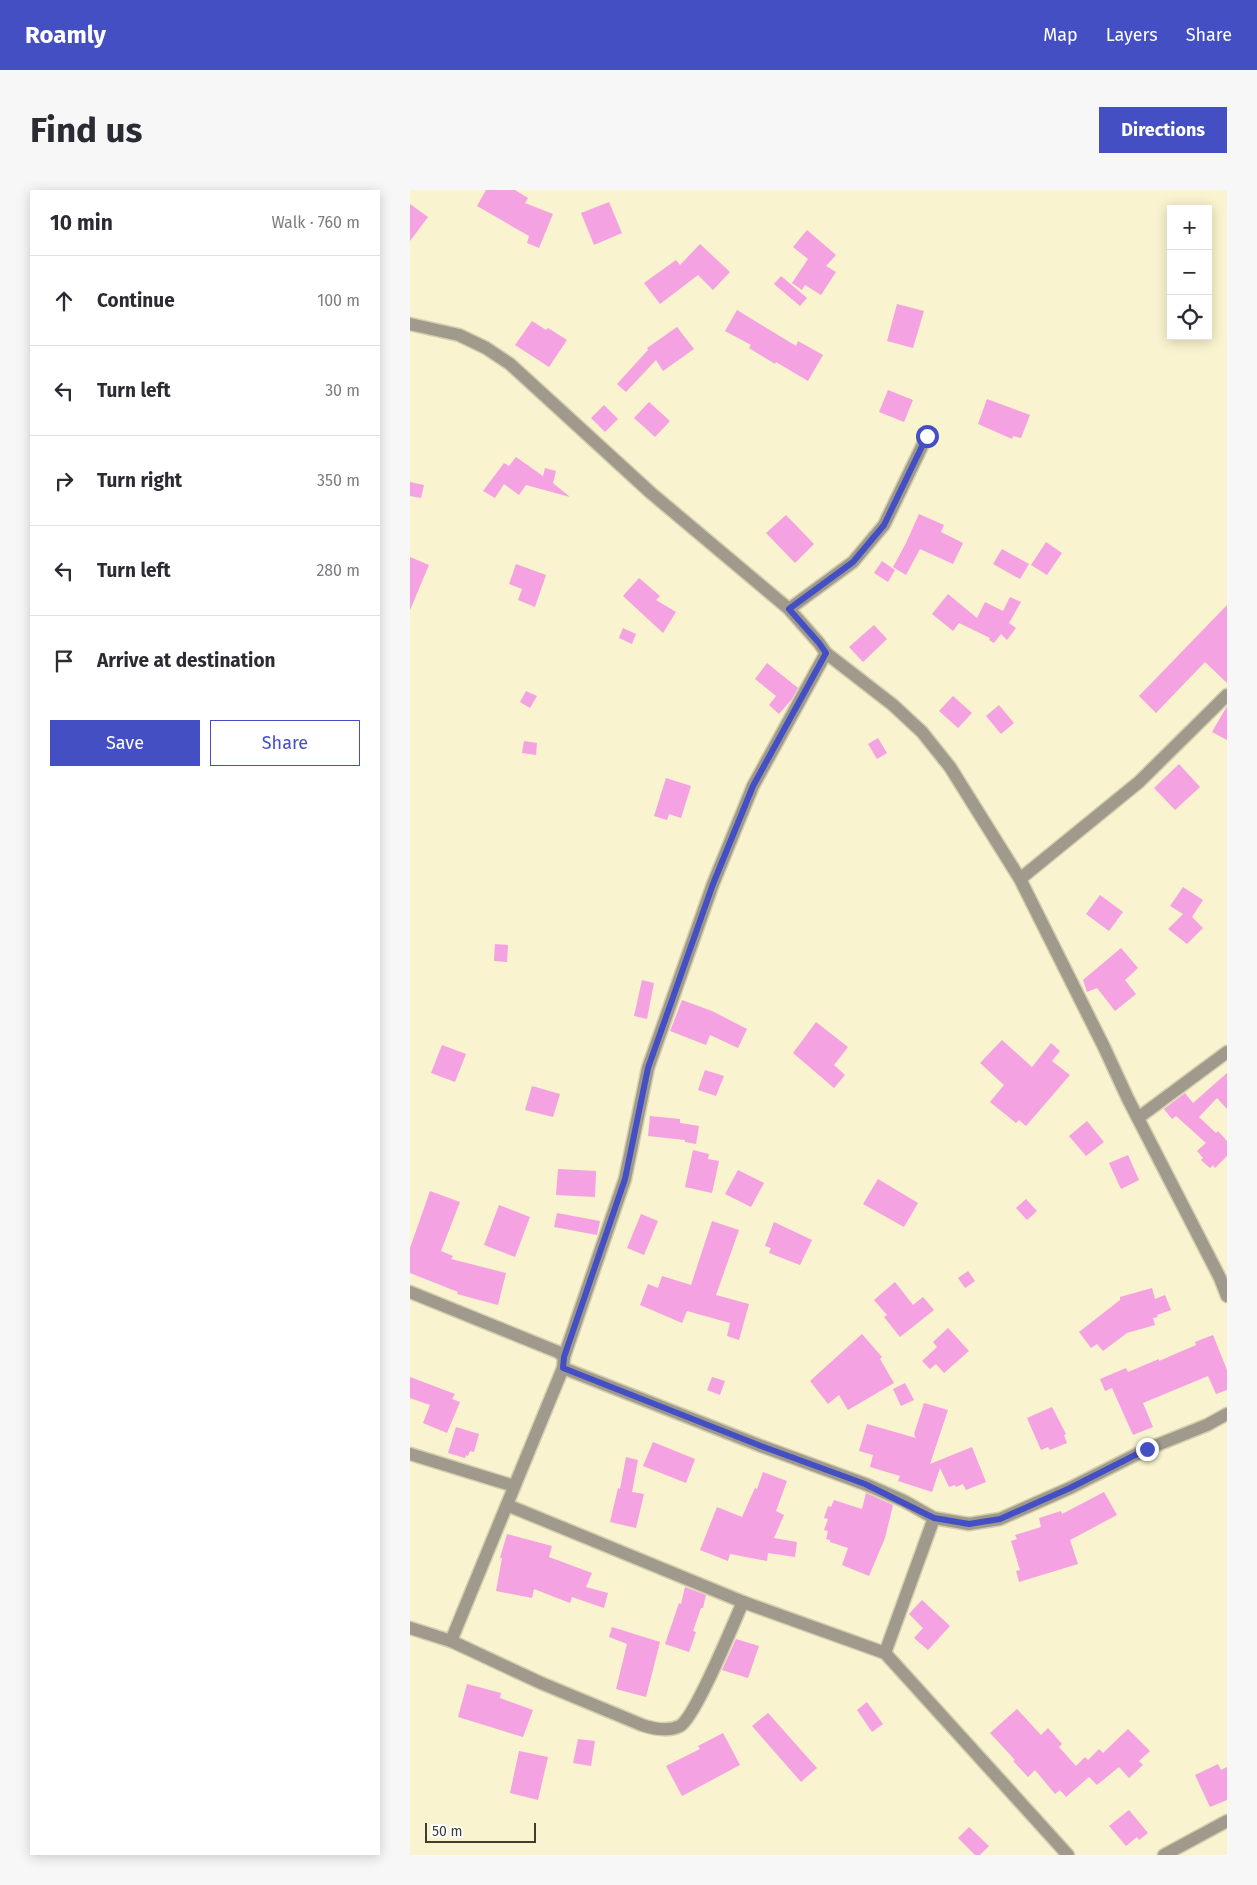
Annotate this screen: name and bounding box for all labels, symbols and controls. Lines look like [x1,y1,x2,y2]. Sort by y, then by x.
text: Roamly [25,21,106,49]
text: Map [1043,24,1078,46]
text: Layers [1106,24,1158,46]
text: Share [1186,24,1232,46]
button: Directions [1099,107,1227,153]
text: Find us [30,109,142,151]
map controls [1167,205,1212,340]
button: + [1167,205,1212,250]
text: 10 min [50,210,113,236]
text: Walk · 760 m [271,213,360,232]
button: − [1167,250,1212,295]
icon: ahead [50,287,78,315]
text: Continue [97,289,175,312]
text: 100 m [317,291,360,310]
button: locate [1167,295,1212,340]
icon: left [50,377,78,405]
text: Turn left [97,379,171,402]
text: 30 m [325,381,360,400]
route start [916,425,939,448]
icon: right [50,467,78,495]
text: Turn right [97,469,182,492]
text: 350 m [317,471,360,490]
icon: left [50,557,78,585]
text: Turn left [97,559,171,582]
text: 280 m [316,561,360,580]
icon: arrive [50,647,78,675]
text: Arrive at destination [97,649,276,672]
button: Save [50,720,200,766]
button: Share [210,720,360,766]
route end [1136,1438,1159,1461]
scale bar [425,1820,536,1843]
text: 50 m [432,1823,463,1840]

